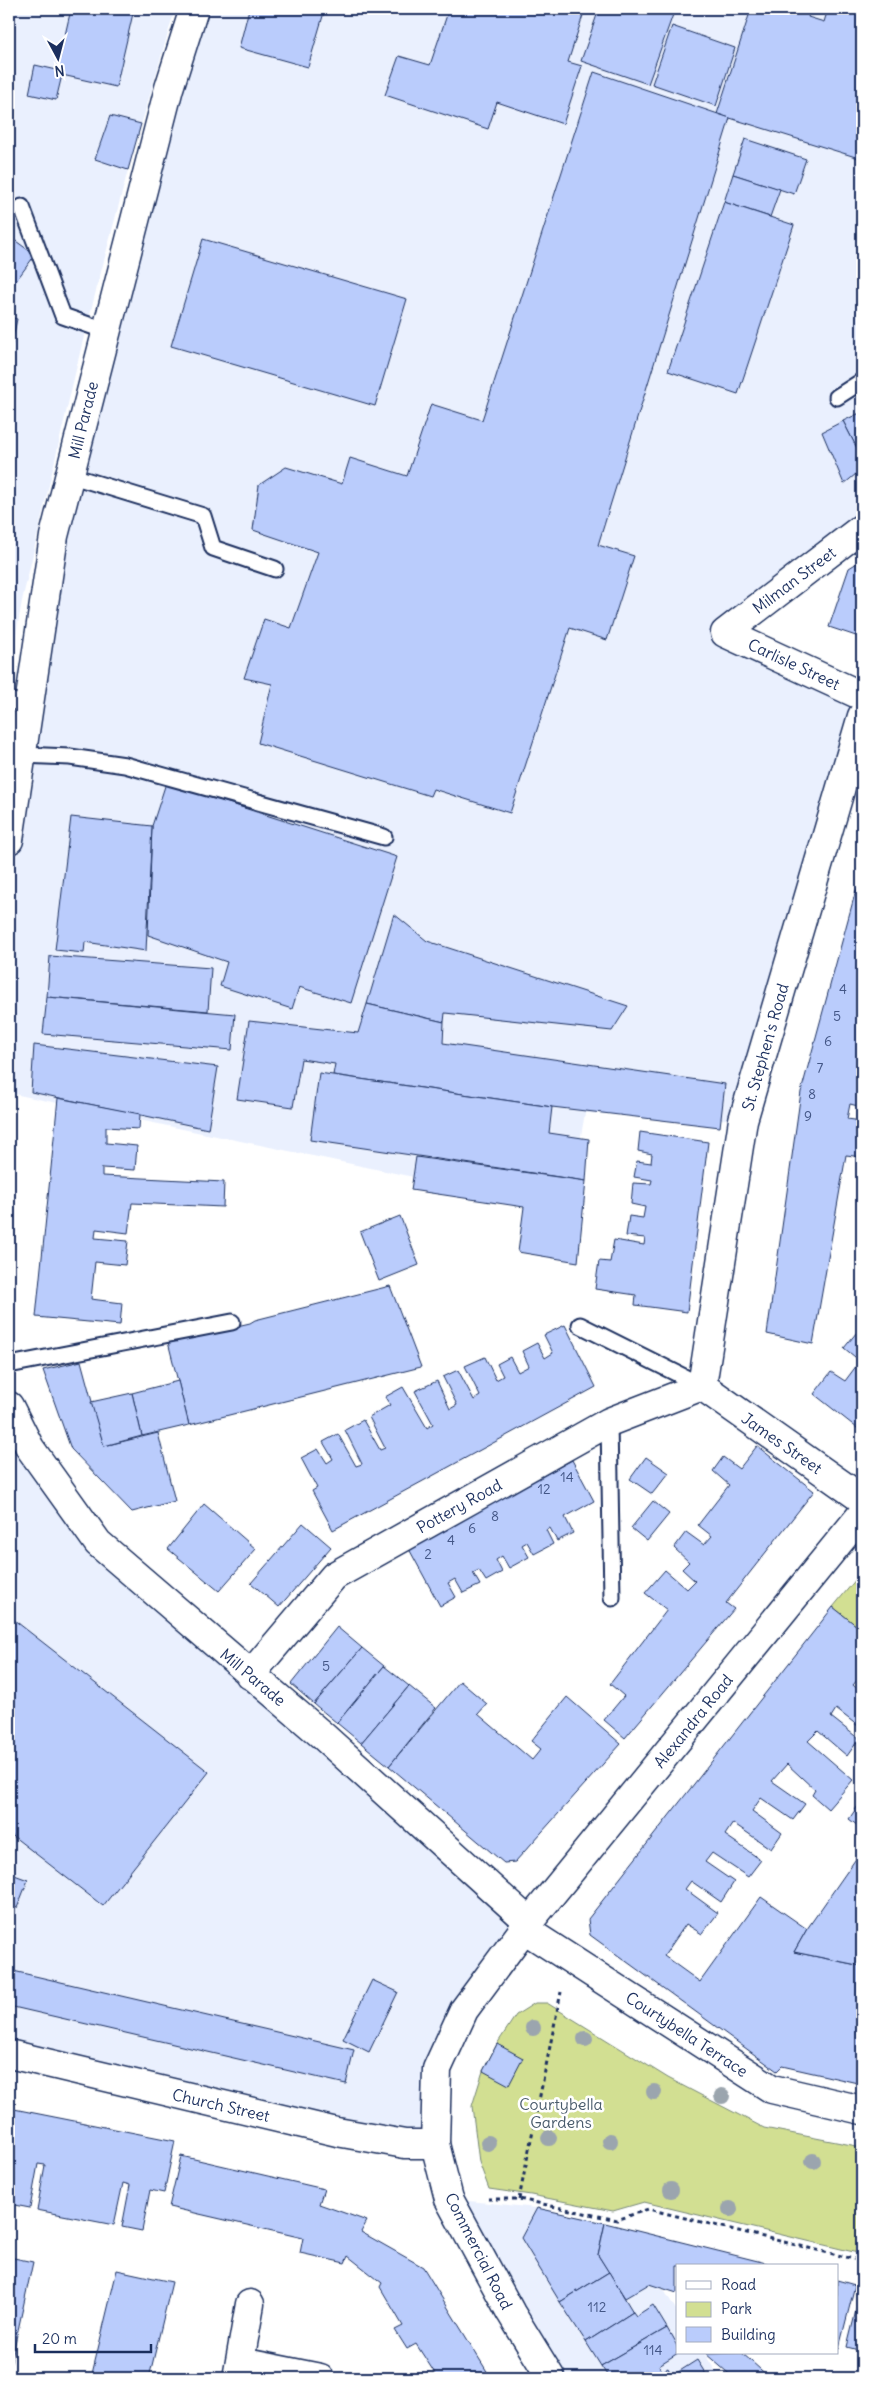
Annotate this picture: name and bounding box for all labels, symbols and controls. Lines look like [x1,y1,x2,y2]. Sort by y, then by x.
north arrow [32,32,82,82]
text: N [54,61,65,80]
street label: Mill Parade [64,379,102,461]
street label: Milman Street [748,542,840,618]
street label: Carlisle Street [745,634,844,694]
house number: 4 [839,980,847,998]
street label: St. Stephen's Road [737,981,793,1113]
house number: 5 [833,1007,841,1025]
house number: 6 [824,1032,832,1050]
house number: 7 [817,1059,824,1077]
house number: 8 [808,1085,816,1103]
house number: 9 [804,1107,812,1125]
street label: James Street [738,1408,827,1478]
house number: 14 [560,1468,574,1486]
street label: Pottery Road [413,1474,505,1538]
house number: 12 [537,1480,551,1498]
house number: 8 [491,1507,499,1525]
house number: 6 [468,1519,476,1537]
house number: 4 [447,1531,455,1549]
house number: 2 [424,1545,432,1563]
street label: Mill Parade [216,1644,290,1710]
house number: 5 [322,1657,330,1675]
street label: Alexandra Road [649,1670,737,1772]
street label: Courtybella Terrace [622,1987,752,2081]
street label: Church Street [170,2084,272,2126]
park label: Courtybella Gardens [519,2094,603,2132]
street label: Commercial Road [441,2189,517,2313]
legend [676,2264,838,2354]
text: Road [721,2275,756,2294]
house number: 112 [588,2298,607,2316]
text: Park [721,2299,752,2318]
scale bar [35,2322,151,2354]
text: Building [721,2325,776,2344]
text: 20 m [42,2329,77,2348]
house number: 114 [643,2341,663,2359]

